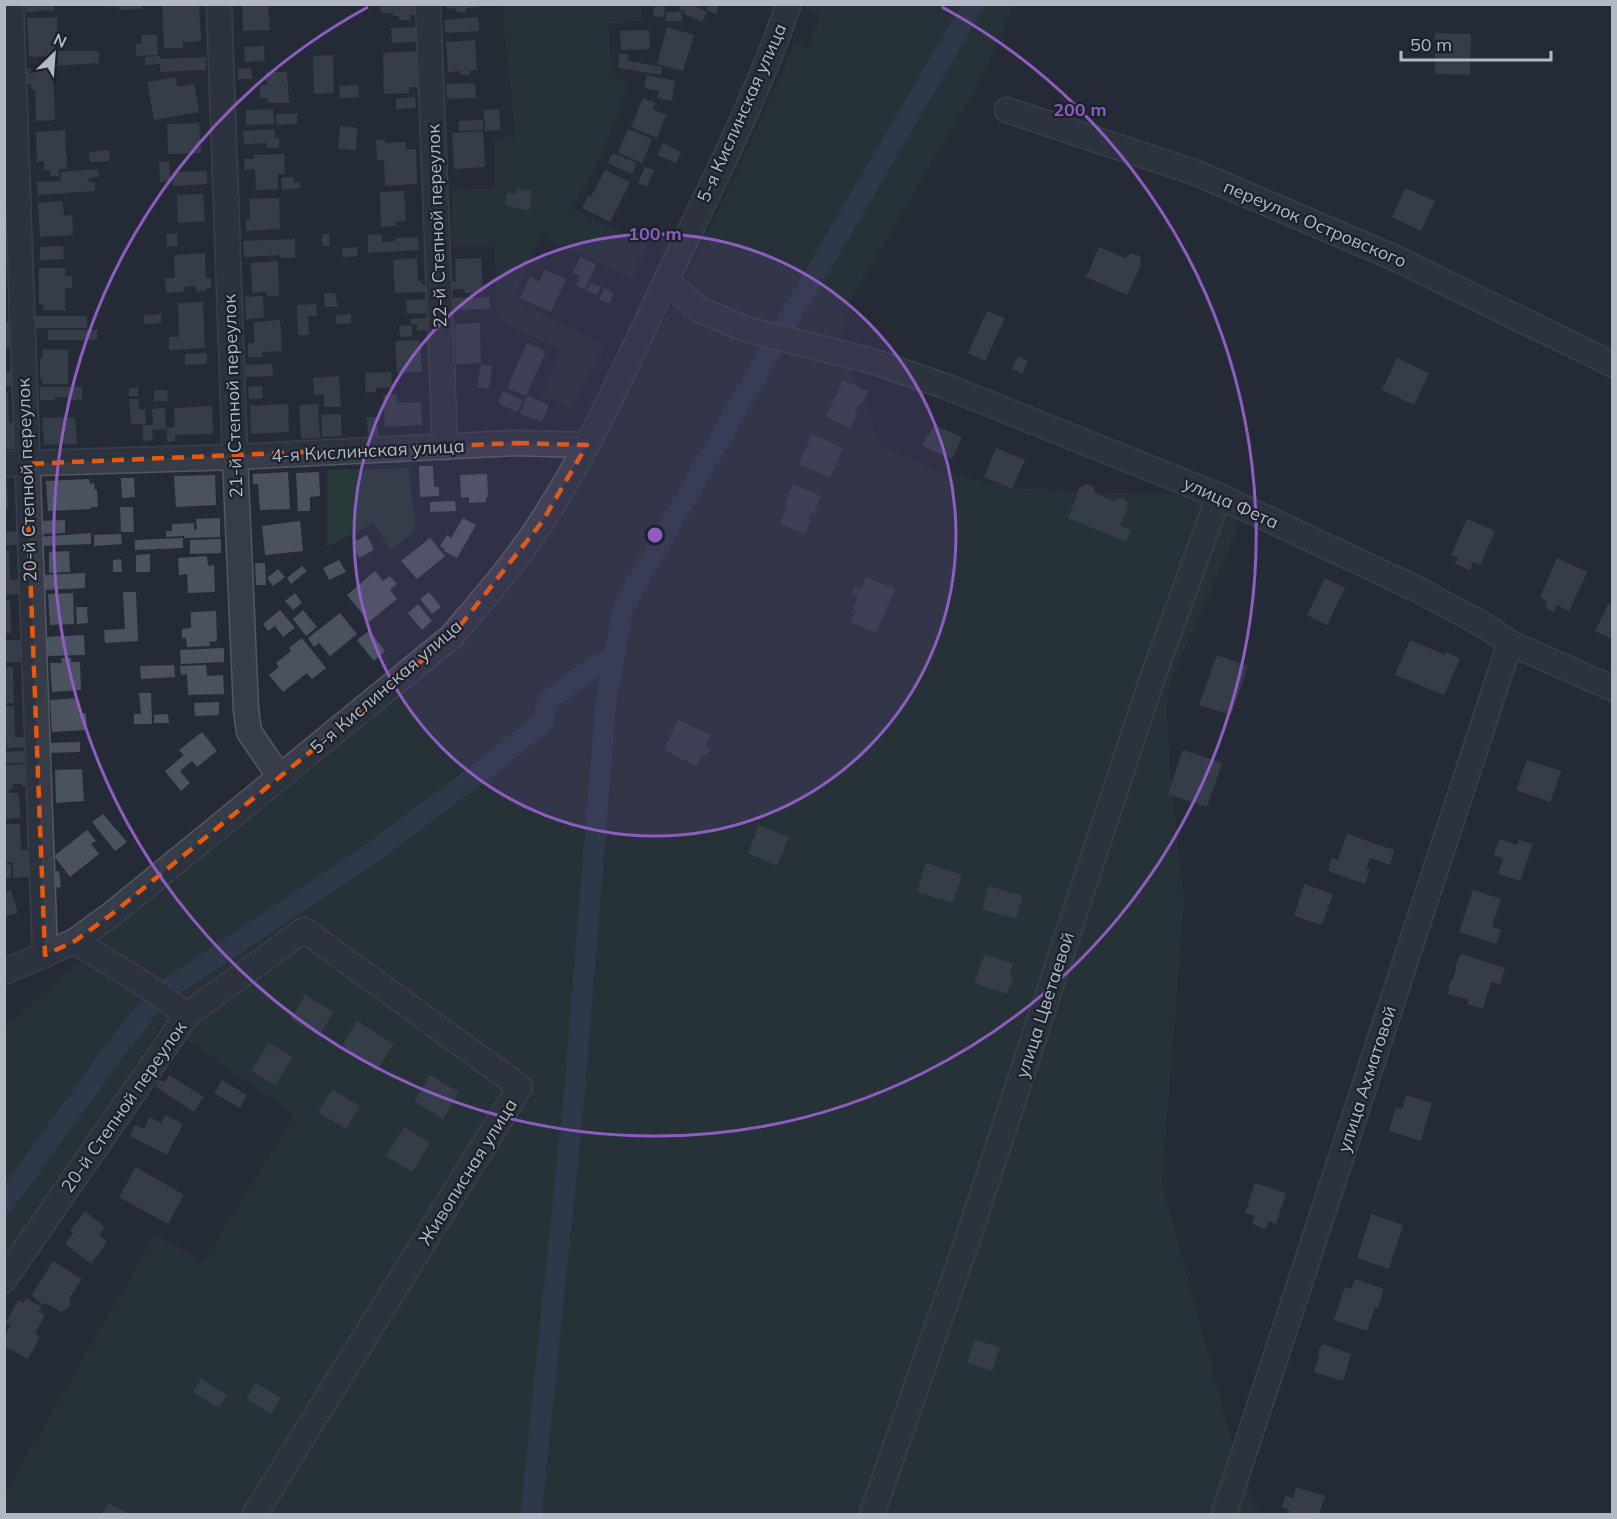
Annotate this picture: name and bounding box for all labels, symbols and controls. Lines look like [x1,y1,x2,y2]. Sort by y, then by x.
street label: 5-я Кислинская улица [692,20,791,206]
north arrow [24,24,84,84]
scale bar [1401,24,1551,62]
text: N [51,29,70,52]
text: 50 m [1410,33,1452,56]
text: 200 m [1053,98,1107,121]
street label: 22-й Степной переулок [421,123,452,328]
street label: переулок Островского [1220,175,1410,273]
text: 100 m [628,222,682,245]
street label: 21-й Степной переулок [217,293,248,498]
street label: 20-й Степной переулок [11,377,42,582]
street label: 4-я Кислинская улица [271,434,465,467]
street label: улица Фета [1180,471,1282,534]
centre of rings [645,525,665,545]
street label: 5-я Кислинская улица [305,614,466,759]
street label: улица Цветаевой [1010,929,1079,1081]
street label: улица Ахматовой [1332,1003,1401,1155]
street label: 20-й Степной переулок [56,1016,192,1197]
street label: Живописная улица [413,1094,522,1249]

